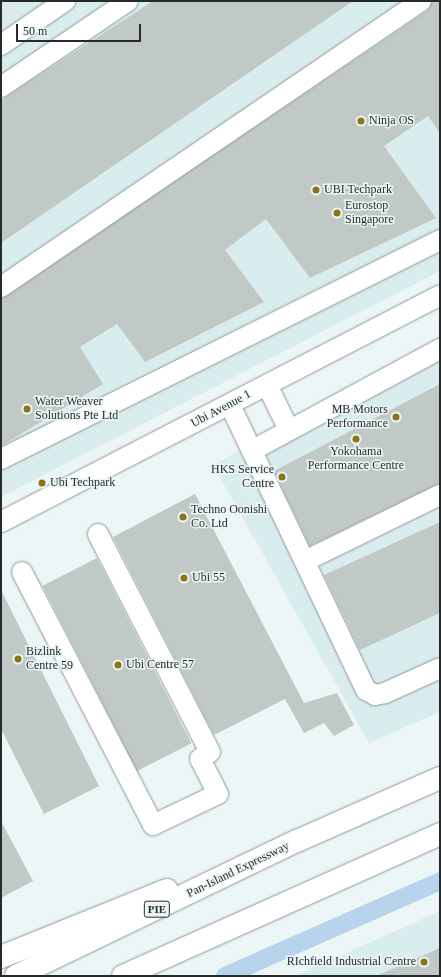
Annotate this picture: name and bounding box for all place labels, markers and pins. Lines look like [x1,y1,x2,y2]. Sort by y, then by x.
place label: Ninja OS [369,114,414,128]
marker: Ninja OS [356,116,366,126]
place label: UBI Techpark [324,183,392,197]
marker: UBI Techpark [311,185,321,195]
place label: Eurostop Singapore [345,199,394,227]
marker: Eurostop Singapore [332,208,342,218]
place label: Water Weaver Solutions Pte Ltd [35,395,118,423]
place label: MB Motors Performance [327,403,388,431]
marker: Water Weaver Solutions Pte Ltd [22,404,32,414]
marker: MB Motors Performance [391,412,401,422]
marker: Yokohama Performance Centre [351,434,361,444]
place label: Yokohama Performance Centre [308,445,404,473]
place label: HKS Service Centre [211,463,274,491]
marker: HKS Service Centre [277,472,287,482]
place label: Ubi Techpark [50,476,115,490]
marker: Ubi Techpark [37,478,47,488]
place label: Techno Oonishi Co. Ltd [191,503,267,531]
marker: Techno Oonishi Co. Ltd [178,512,188,522]
place label: Ubi 55 [192,571,225,585]
marker: Ubi 55 [179,573,189,583]
place label: Bizlink Centre 59 [26,645,73,673]
marker: Bizlink Centre 59 [13,654,23,664]
place label: Ubi Centre 57 [126,658,194,672]
marker: Ubi Centre 57 [113,660,123,670]
place label: RIchfield Industrial Centre [287,955,416,969]
marker: RIchfield Industrial Centre [419,957,429,967]

